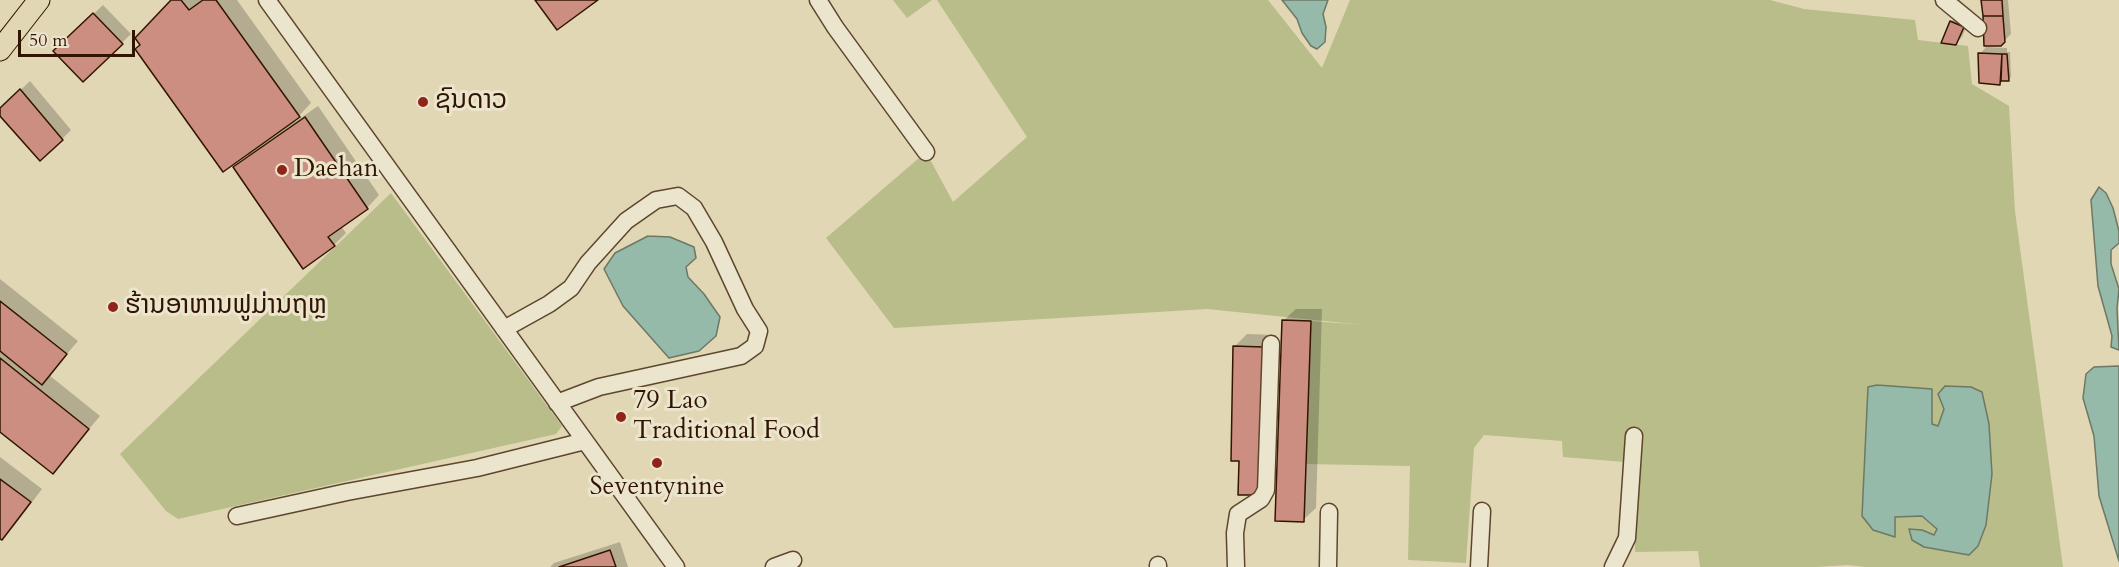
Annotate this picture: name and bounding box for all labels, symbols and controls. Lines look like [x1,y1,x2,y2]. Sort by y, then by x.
scale bar [21,18,138,56]
text: 50 m [29,28,68,53]
place label: ຊົນດາວ [435,86,507,118]
marker: ຊົນດາວ [416,95,430,109]
place label: Daehan [294,154,378,186]
marker: Daehan [275,163,289,177]
place label: ຮ້ານອາຫານຟູມ່ານຖຫຼ [125,291,327,323]
marker: ຮ້ານອາຫານຟູມ່ານຖຫຼ [106,300,120,314]
place label: 79 Lao Traditional Food [633,386,820,448]
marker: 79 Lao Traditional Food [614,410,628,424]
marker: Seventynine [650,456,664,470]
place label: Seventynine [589,472,725,504]

